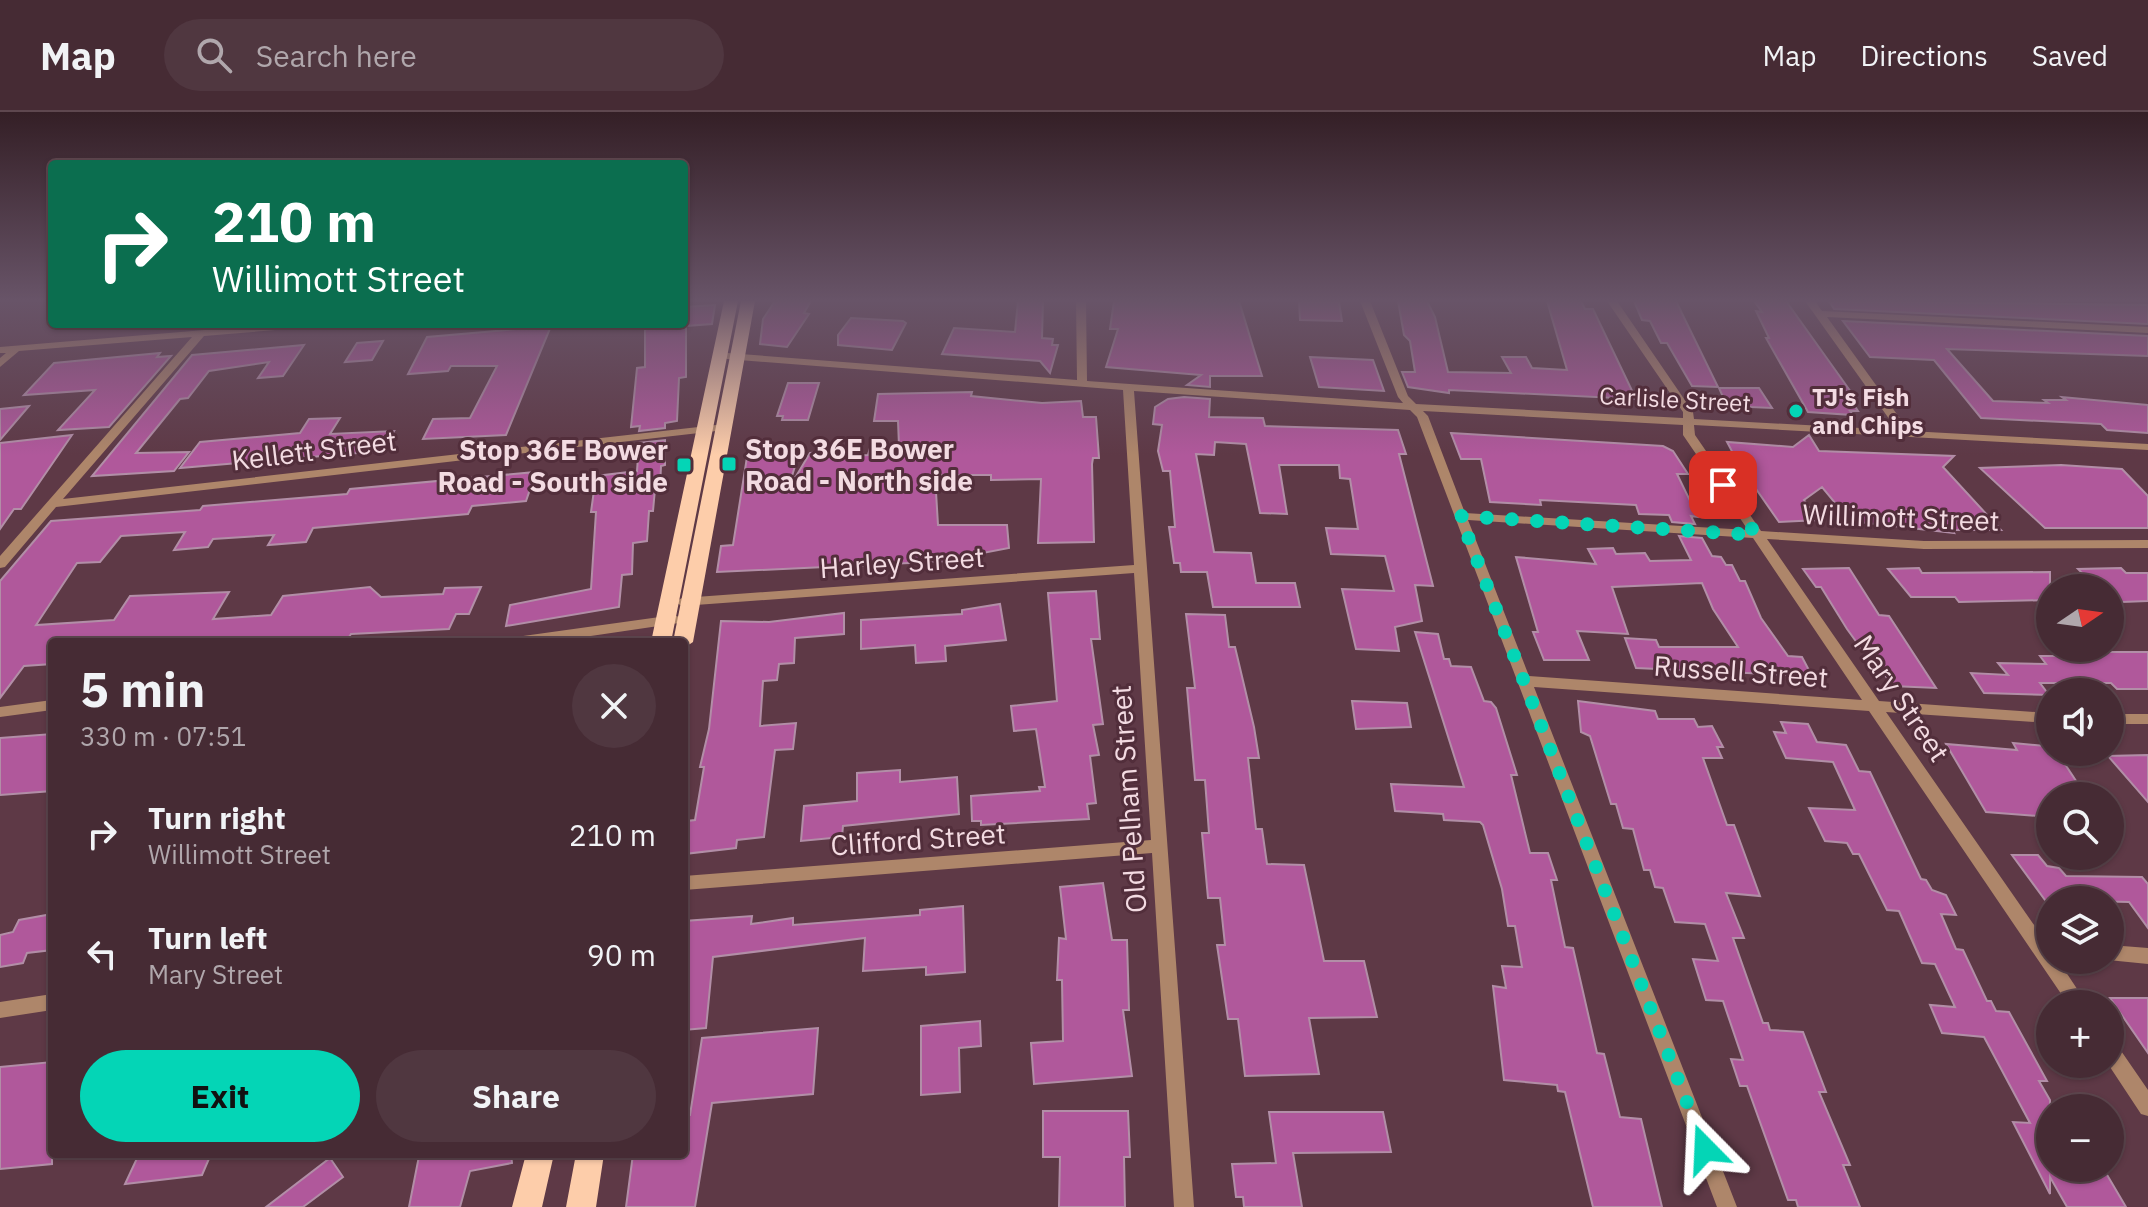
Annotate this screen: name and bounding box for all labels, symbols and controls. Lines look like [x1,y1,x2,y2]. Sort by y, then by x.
search box [164,19,724,91]
text: Map [40,31,116,80]
icon: search [192,33,236,77]
text: Search here [256,36,417,75]
text: Map [1762,37,1816,74]
text: Directions [1860,37,1988,74]
text: Saved [2032,37,2108,74]
text: 210 m [212,185,376,257]
icon: right [80,192,184,296]
text: Willimott Street [212,255,465,302]
street label: Carlisle Street [1598,379,1752,419]
place label: TJ's Fish and Chips [1812,381,1924,441]
marker: TJ's Fish and Chips [1787,402,1805,420]
street label: Kellett Street [230,422,398,478]
place label: Stop 36E Bower Road - North side [745,430,973,499]
place label: Stop 36E Bower Road - South side [437,431,668,500]
pin [1689,451,1757,519]
marker: Stop 36E Bower Road - North side [720,455,738,473]
marker: Stop 36E Bower Road - South side [675,456,693,474]
icon: arrive [1701,463,1745,507]
street label: Willimott Street [1802,495,2000,539]
street label: Harley Street [818,538,986,586]
north arrow [2036,574,2124,662]
map controls [2036,574,2124,1182]
street label: Mary Street [1846,627,1958,769]
street label: Russell Street [1653,646,1829,696]
text: 5 min [80,658,205,720]
button: close [572,664,656,748]
button: sound [2036,678,2124,766]
street label: Old Pelham Street [1102,684,1154,914]
text: 330 m · 07:51 [80,719,246,753]
button: search [2036,782,2124,870]
text: Turn right [148,798,286,837]
icon: right [80,812,124,856]
street label: Clifford Street [829,814,1007,864]
text: 210 m [569,815,656,854]
text: Willimott Street [148,837,331,871]
button: layers [2036,886,2124,974]
text: Turn left [148,918,267,957]
icon: left [80,932,124,976]
text: 90 m [587,935,656,974]
text: Mary Street [148,957,283,991]
button: + [2036,990,2124,1078]
button: Exit [80,1050,360,1142]
button: Share [376,1050,656,1142]
button: − [2036,1094,2124,1182]
position arrow [1663,1107,1747,1191]

